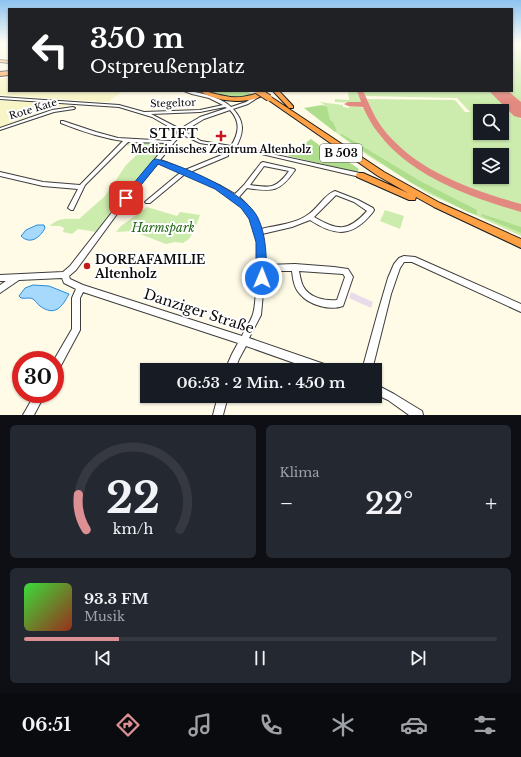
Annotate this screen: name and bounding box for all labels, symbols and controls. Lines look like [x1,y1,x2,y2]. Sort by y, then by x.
text: 350 m [90,21,184,56]
icon: left [24,24,76,76]
text: Ostpreußenplatz [90,56,245,78]
street label: Rote Kate [7,95,59,122]
street label: Stegeltor [150,96,196,110]
map controls [473,104,509,184]
button: search [473,104,509,140]
district label: STIFT [149,125,199,142]
marker: Medizinisches Zentrum Altenholz [215,130,227,142]
place label: Medizinisches Zentrum Altenholz [131,143,311,156]
road number: B 503 [320,144,362,162]
button: layers [473,148,509,184]
pin [109,181,143,215]
icon: arrive [115,187,137,209]
park label: Harmspark [130,220,195,235]
place label: DOREAFAMILIE Altenholz [94,252,205,281]
position arrow [241,257,283,299]
marker: DOREAFAMILIE Altenholz [82,261,92,271]
street label: Danziger Straße [141,285,257,337]
speed limit sign: 30 [12,351,64,403]
text: 06:53 · 2 Min. · 450 m [176,373,346,392]
text: Klima [280,464,319,481]
text: 22 [106,472,160,523]
text: 22° [365,485,413,522]
text: − [280,490,293,517]
text: + [485,490,497,517]
text: km/h [112,519,153,537]
text: 93.3 FM [84,589,149,608]
text: Musik [84,608,125,625]
icon: previous [92,647,114,669]
icon: pause [249,647,271,669]
icon: next [407,647,429,669]
icon: directions [114,711,142,739]
icon: music [186,711,214,739]
icon: phone [257,711,285,739]
icon: climate [329,711,357,739]
icon: car [400,711,428,739]
icon: filters [471,711,499,739]
text: 06:51 [22,714,71,736]

